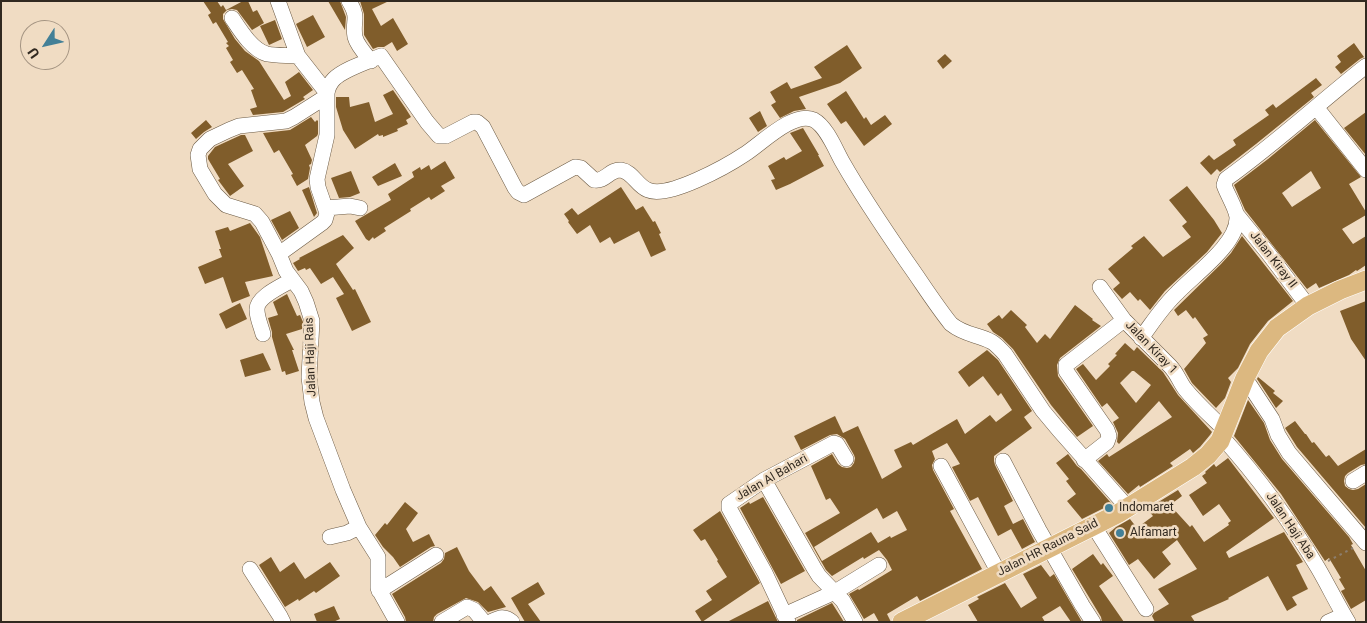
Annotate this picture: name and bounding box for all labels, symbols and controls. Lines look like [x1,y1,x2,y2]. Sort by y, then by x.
north arrow [20,20,70,70]
text: U [24,45,43,61]
street label: Jalan Kiray II [1246,229,1300,291]
street label: Jalan Haji Rais [302,317,320,397]
street label: Jalan Kiray 1 [1122,318,1180,378]
street label: Jalan Al Bahari [734,452,810,504]
street label: Jalan Haji Aba [1262,490,1318,562]
place label: Indomaret [1119,501,1174,515]
marker: Indomaret [1103,502,1115,514]
street label: Jalan HR Rauna Said [995,516,1101,580]
place label: Alfamart [1130,526,1177,540]
marker: Alfamart [1114,527,1126,539]

